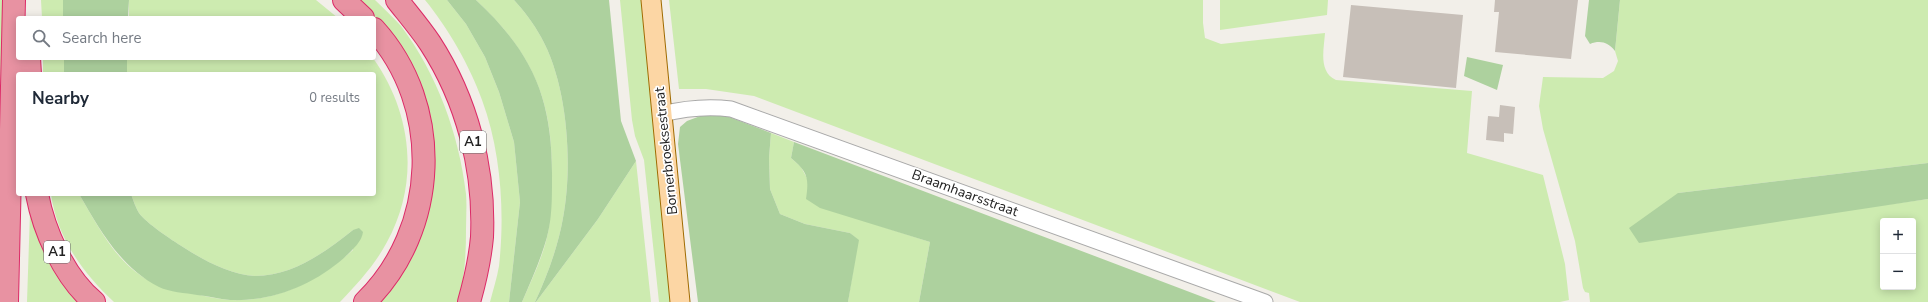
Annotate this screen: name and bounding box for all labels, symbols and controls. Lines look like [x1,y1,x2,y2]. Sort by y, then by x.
search box [16,16,376,60]
icon: search [30,27,52,49]
text: Search here [62,28,142,48]
street label: Bornerbroeksestraat [650,86,682,216]
text: Nearby [32,87,89,110]
text: 0 results [309,89,360,107]
road number: A1 [460,131,486,153]
street label: Braamhaarsstraat [909,165,1021,221]
map controls [1880,218,1916,290]
button: + [1880,218,1916,254]
road number: A1 [44,241,70,263]
button: − [1880,254,1916,290]

